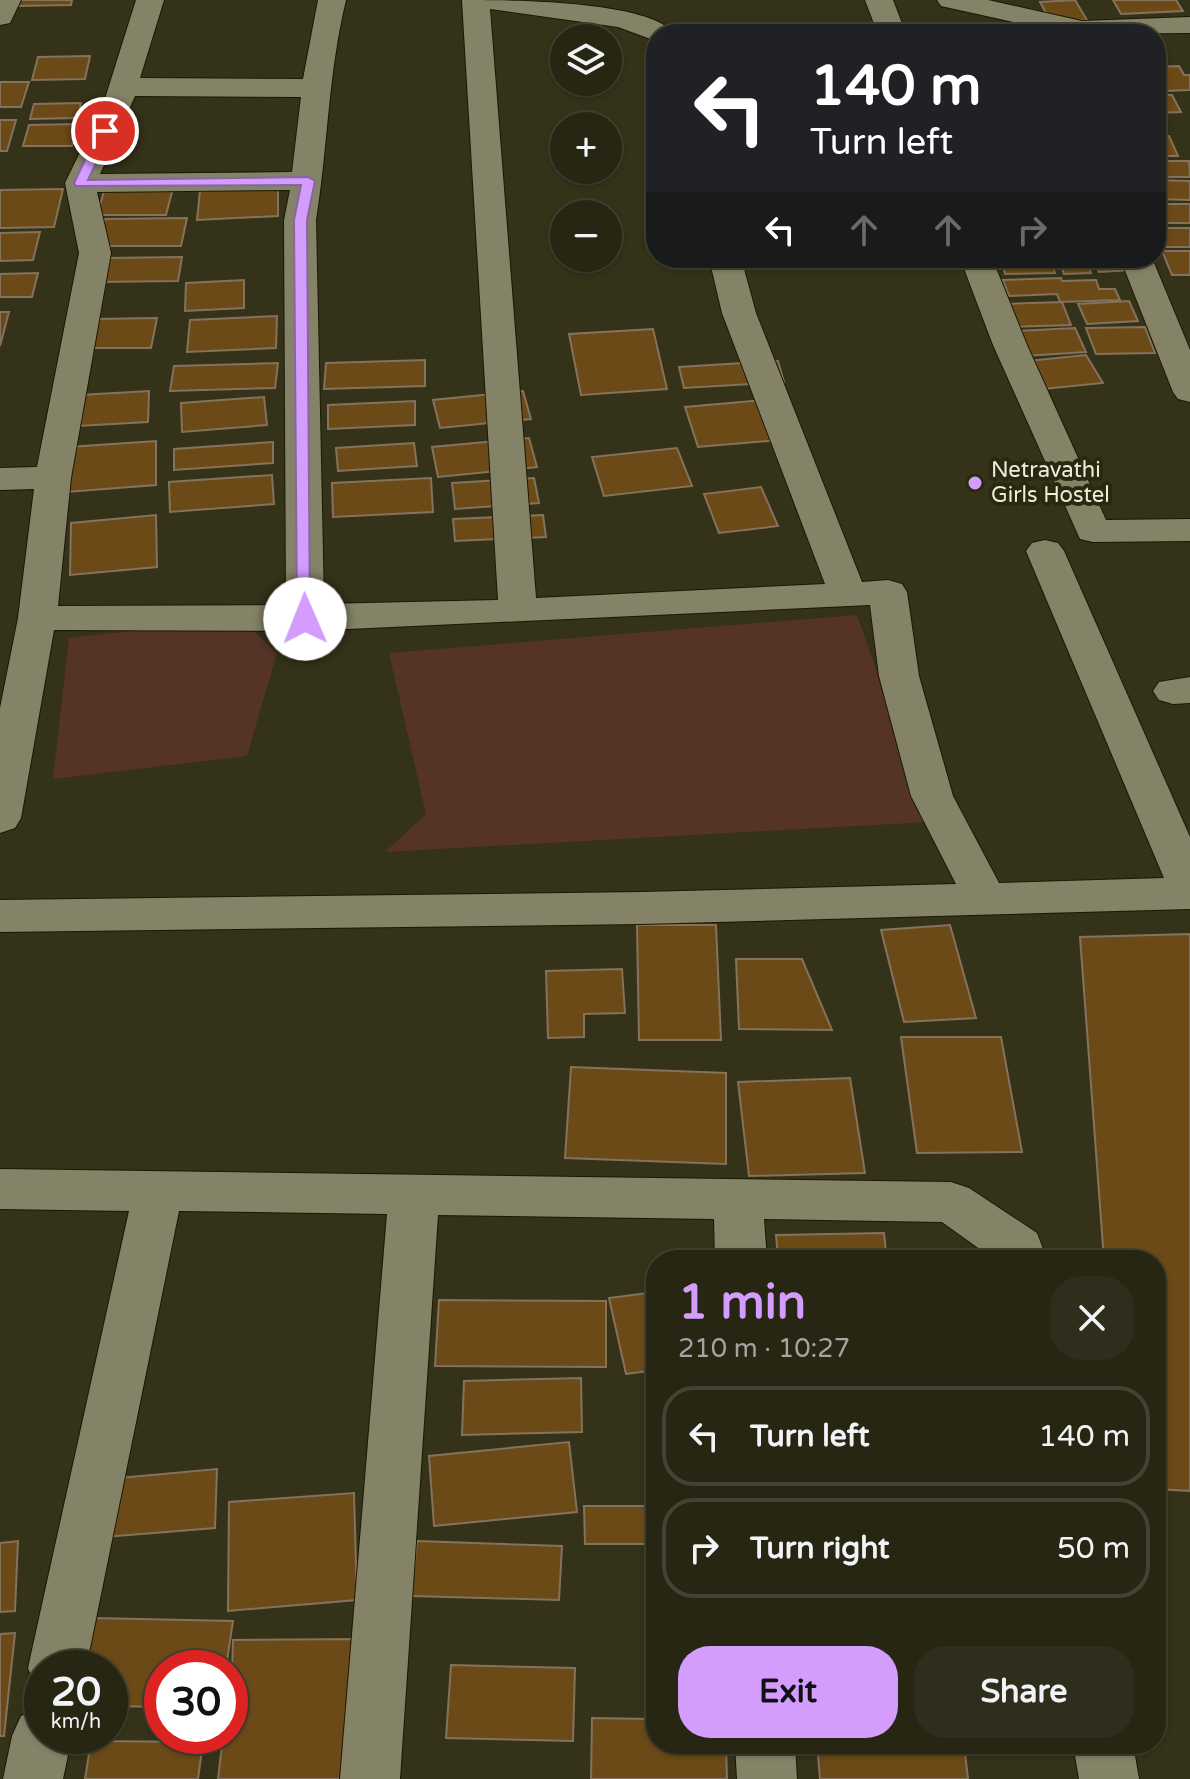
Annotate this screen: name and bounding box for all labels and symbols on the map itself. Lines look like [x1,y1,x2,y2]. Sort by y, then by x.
pin [71,97,139,165]
place label: Netravathi Girls Hostel [991,457,1110,508]
marker: Netravathi Girls Hostel [966,474,984,492]
position arrow [263,577,347,661]
speed limit sign: 30 [144,1650,248,1754]

